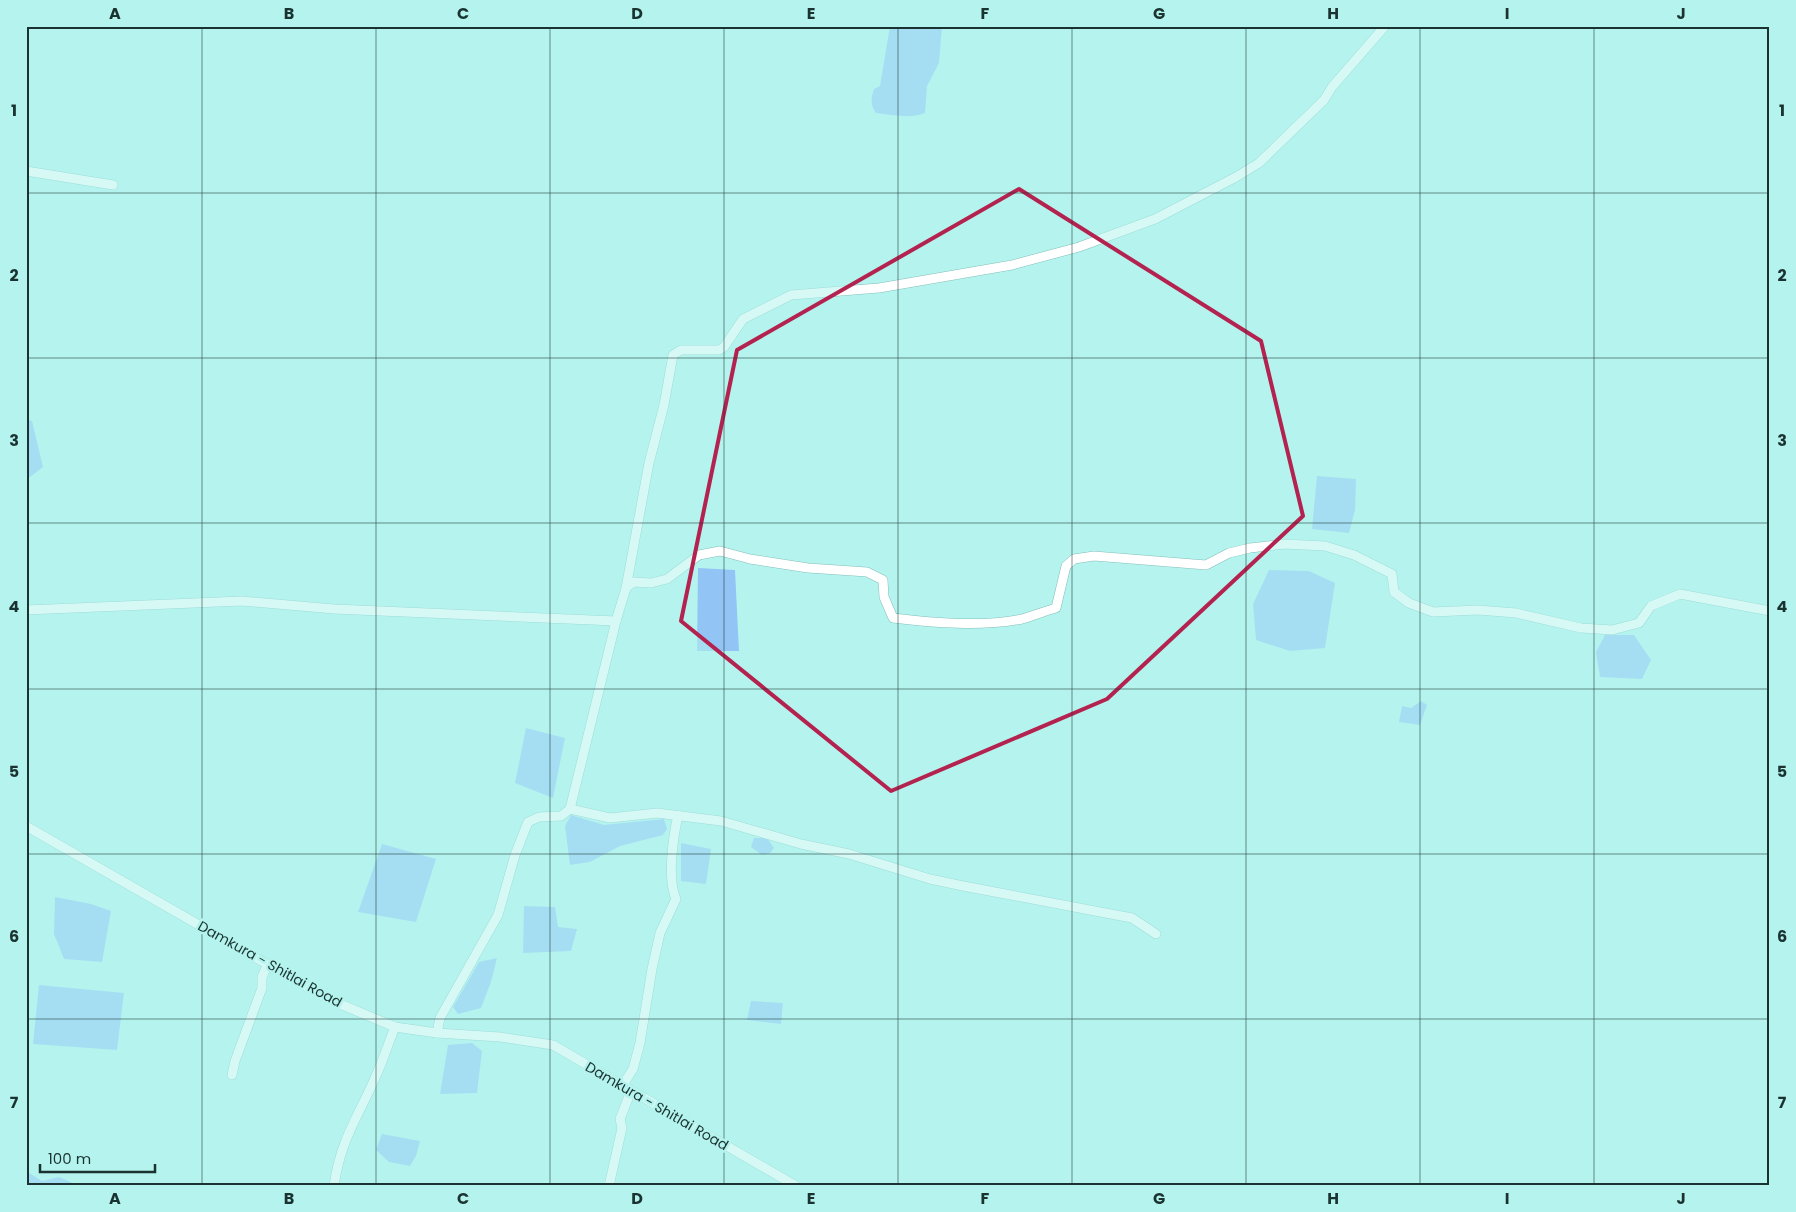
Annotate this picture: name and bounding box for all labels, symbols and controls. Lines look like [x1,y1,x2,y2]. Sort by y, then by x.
text: A [109,2,121,25]
text: B [284,2,294,25]
text: C [457,2,469,25]
text: D [631,2,643,25]
text: E [807,2,815,25]
text: F [981,2,990,25]
text: G [1153,2,1165,25]
text: H [1327,2,1339,25]
text: I [1505,2,1509,25]
text: J [1676,2,1686,25]
text: 1 [11,99,17,122]
text: 1 [1779,99,1785,122]
text: 2 [9,264,19,287]
text: 2 [1777,264,1787,287]
text: 3 [9,429,19,452]
text: 3 [1777,429,1787,452]
text: 4 [9,595,20,618]
text: 4 [1777,595,1788,618]
text: 5 [9,760,19,783]
text: 5 [1777,760,1787,783]
street label: Damkura - Shitlai Road [194,916,346,1012]
text: 6 [9,925,19,948]
text: 6 [1777,925,1787,948]
street label: Damkura - Shitlai Road [582,1057,732,1155]
text: 7 [10,1091,19,1114]
text: 7 [1778,1091,1787,1114]
scale bar [40,1142,155,1174]
text: 100 m [48,1148,91,1169]
text: A [109,1187,121,1210]
text: B [284,1187,294,1210]
text: C [457,1187,469,1210]
text: D [631,1187,643,1210]
text: E [807,1187,815,1210]
text: F [981,1187,990,1210]
text: G [1153,1187,1165,1210]
text: H [1327,1187,1339,1210]
text: I [1505,1187,1509,1210]
text: J [1676,1187,1686,1210]

